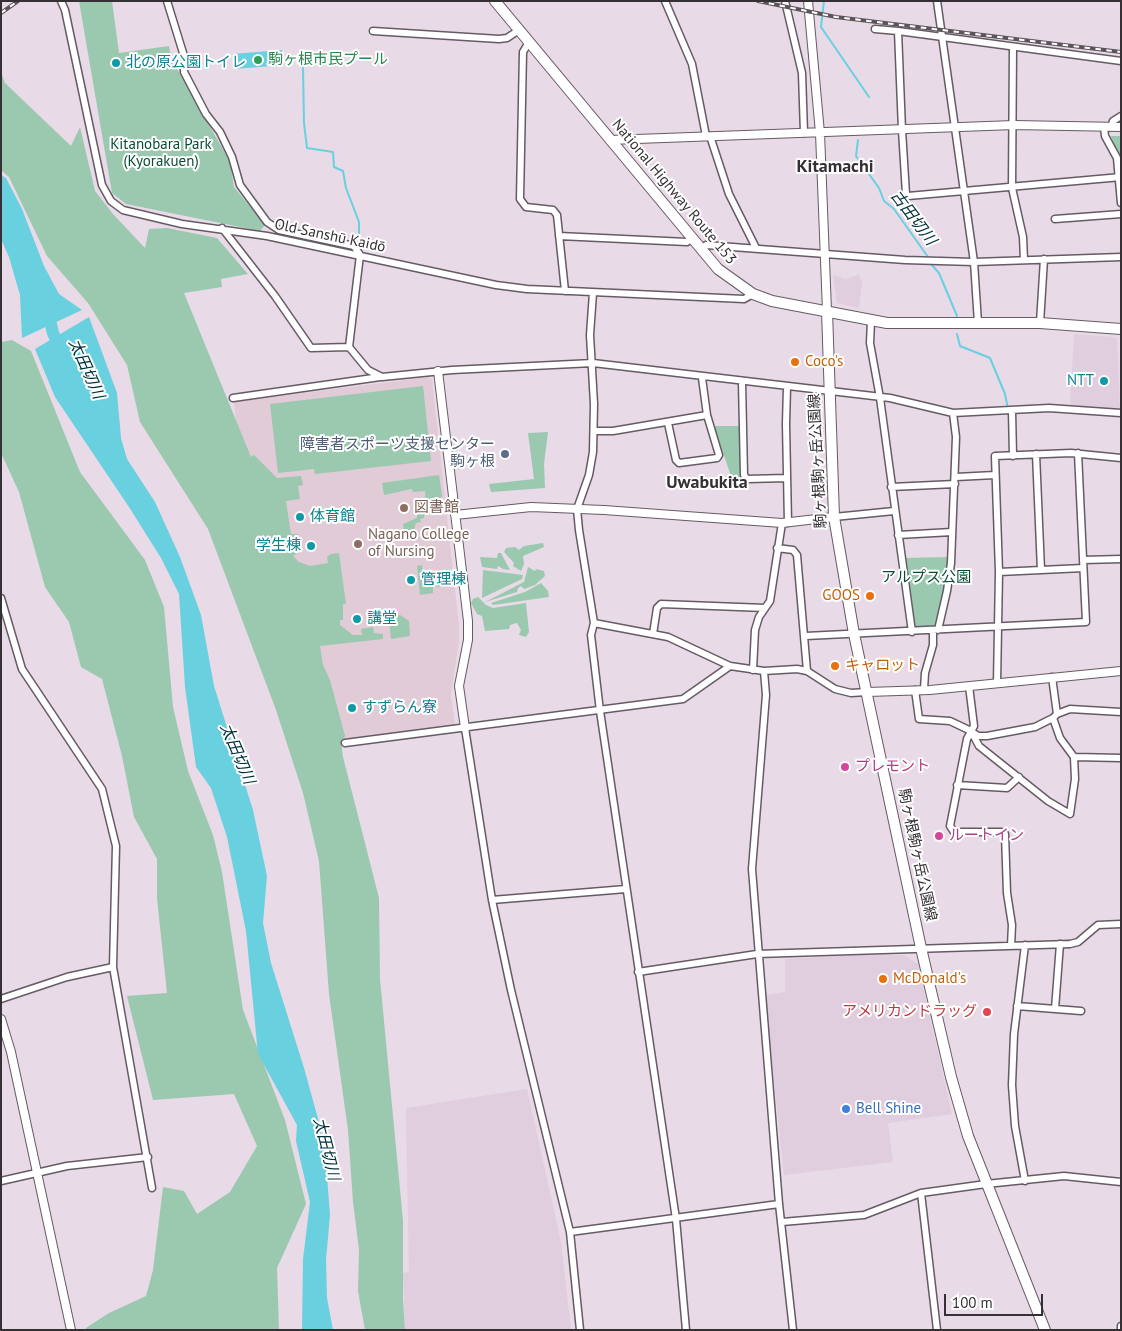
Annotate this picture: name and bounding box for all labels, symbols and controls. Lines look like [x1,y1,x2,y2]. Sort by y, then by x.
place label: 駒ヶ根市民プール [268,51,388,69]
place label: 北の原公園トイレ [126,54,246,72]
marker: 駒ヶ根市民プール [252,54,264,66]
marker: 北の原公園トイレ [110,57,122,69]
street label: National Highway Route 153 [608,116,740,268]
park label: Kitanobara Park (Kyorakuen) [110,136,212,171]
district label: Kitamachi [796,156,874,178]
water label: 古田切川 [886,187,940,249]
street label: Old Sanshū Kaidō [273,215,387,257]
water label: 太田切川 [64,336,108,402]
place label: Coco's [805,353,843,371]
marker: Coco's [789,356,801,368]
place label: NTT [1067,372,1094,390]
marker: NTT [1098,375,1110,387]
street label: 駒ヶ根駒ヶ岳公園線 [805,393,831,529]
place label: 障害者スポーツ支援センター 駒ヶ根 [300,436,495,471]
marker: 障害者スポーツ支援センター 駒ヶ根 [499,448,511,460]
district label: Uwabukita [666,472,748,494]
place label: 図書館 [414,499,459,517]
marker: 図書館 [398,502,410,514]
place label: 体育館 [310,508,355,526]
marker: 体育館 [294,511,306,523]
place label: Nagano College of Nursing [368,526,469,561]
place label: 学生棟 [256,537,301,555]
marker: Nagano College of Nursing [352,538,364,550]
marker: 学生棟 [305,540,317,552]
park label: アルプス公園 [881,569,971,587]
place label: 管理棟 [421,571,466,589]
marker: 管理棟 [405,574,417,586]
place label: GOOS [822,587,860,605]
marker: GOOS [864,590,876,602]
place label: 講堂 [367,610,397,628]
marker: 講堂 [351,613,363,625]
place label: キャロット [845,657,920,675]
marker: キャロット [829,660,841,672]
place label: すずらん寮 [362,699,437,717]
marker: すずらん寮 [346,702,358,714]
water label: 太田切川 [216,721,258,787]
place label: プレモント [855,758,930,776]
marker: プレモント [839,761,851,773]
street label: 駒ヶ根駒ヶ岳公園線 [894,787,940,923]
place label: ルートイン [949,827,1024,845]
marker: ルートイン [933,830,945,842]
place label: McDonald's [893,970,966,988]
marker: McDonald's [877,973,889,985]
place label: アメリカンドラッグ [842,1003,977,1021]
marker: アメリカンドラッグ [981,1006,993,1018]
place label: Bell Shine [856,1100,921,1118]
marker: Bell Shine [840,1103,852,1115]
water label: 太田切川 [309,1116,343,1182]
scale bar [947,1284,1046,1316]
text: 100 m [952,1293,993,1312]

